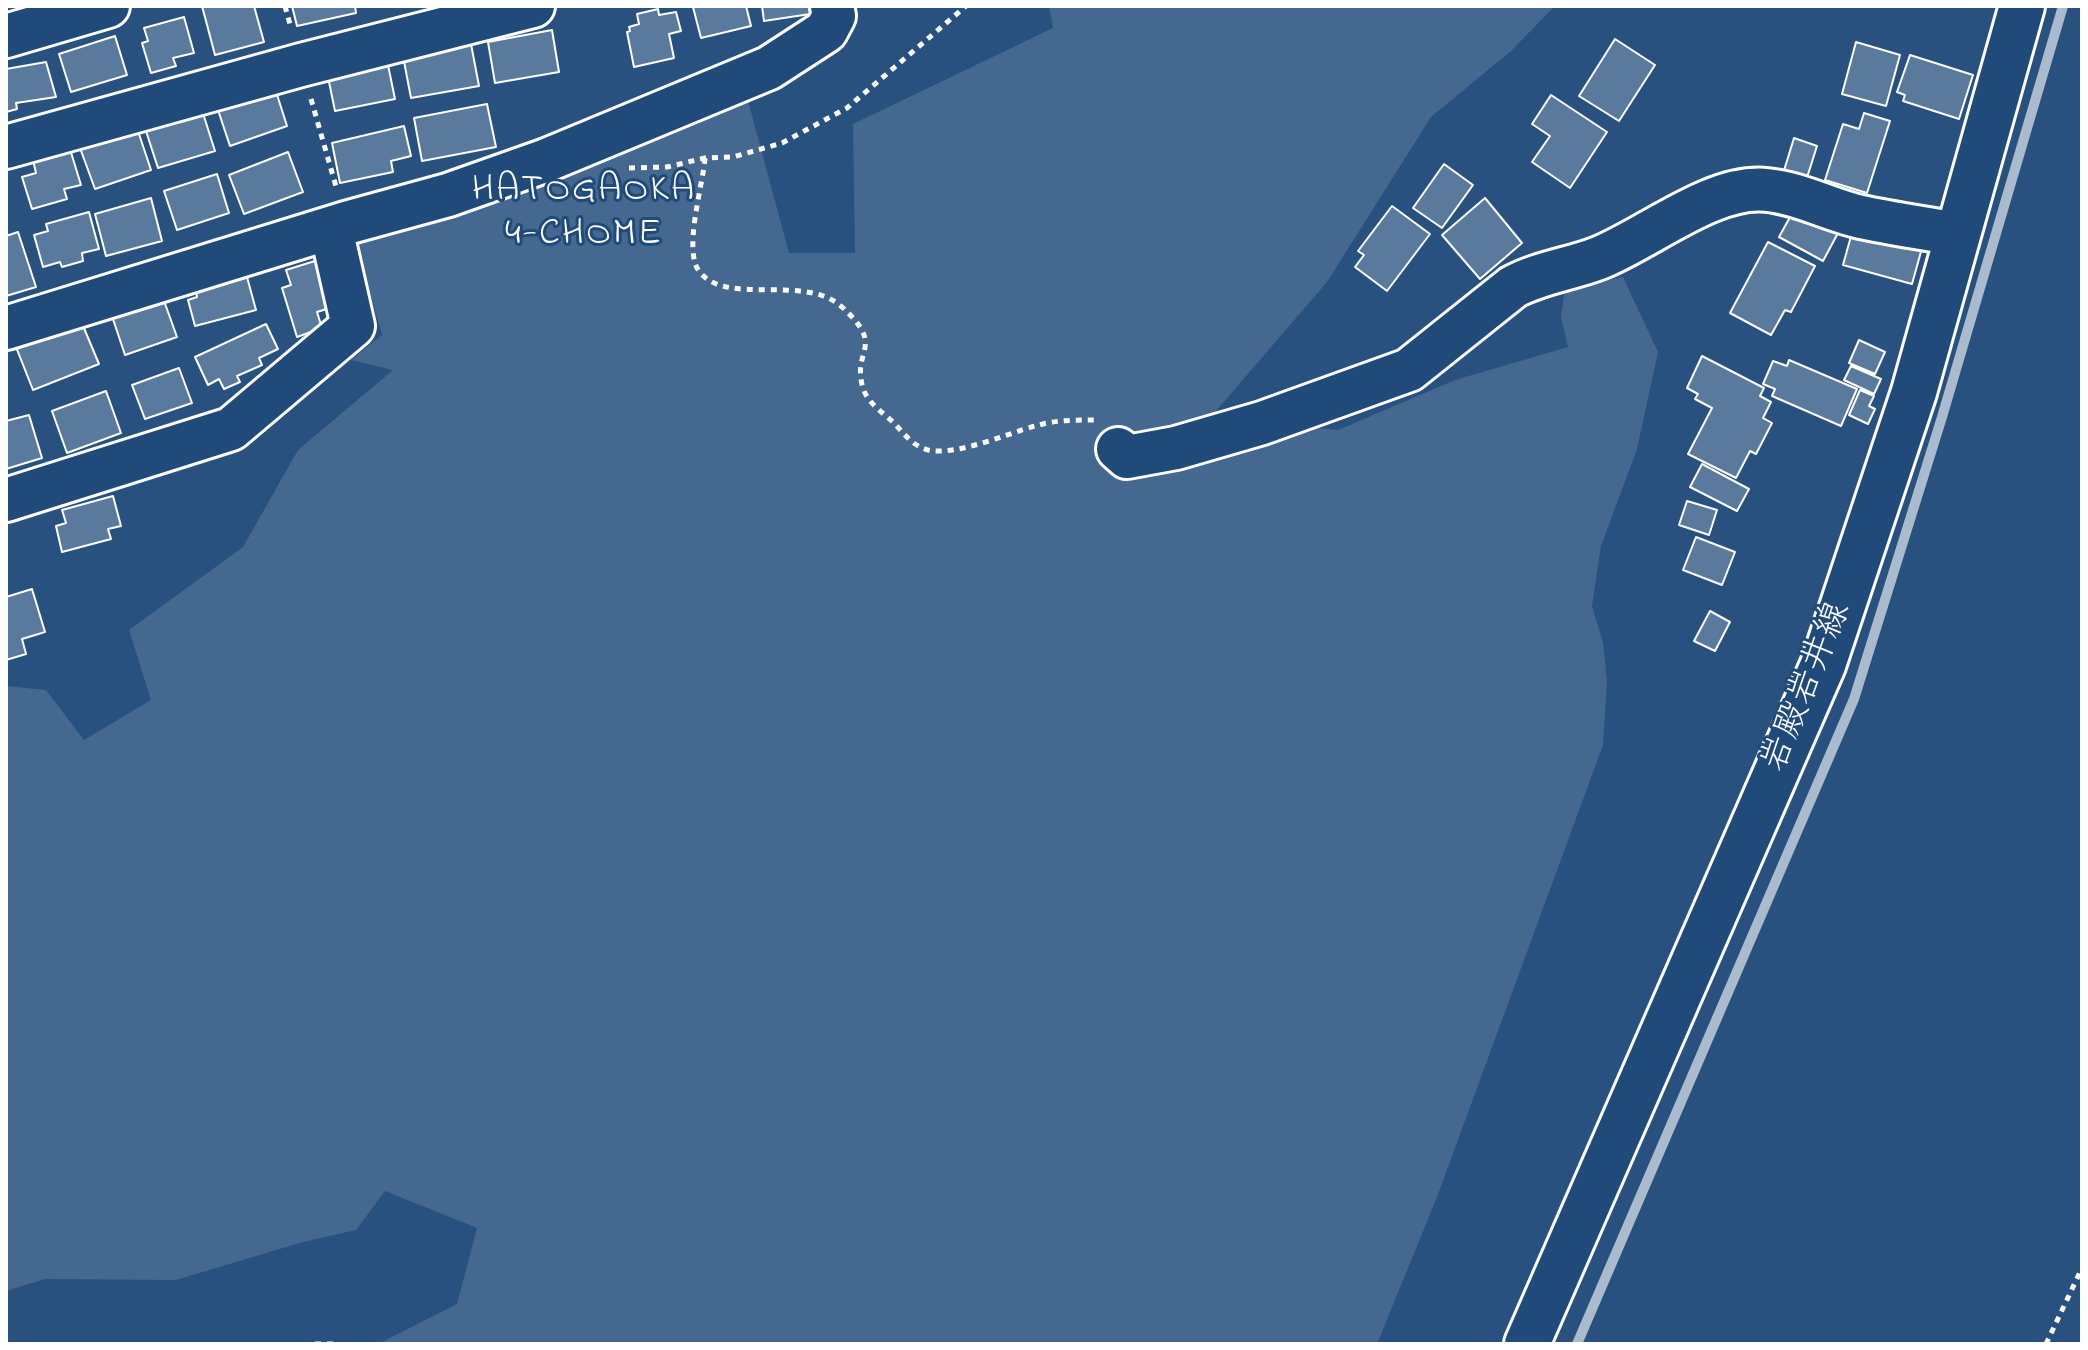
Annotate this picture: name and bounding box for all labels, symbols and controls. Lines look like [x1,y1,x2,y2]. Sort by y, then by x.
district label: HATOGAOKA 4-CHOME [472,170,696,260]
street label: 岩殿岩井線 [1755,596,1863,780]

